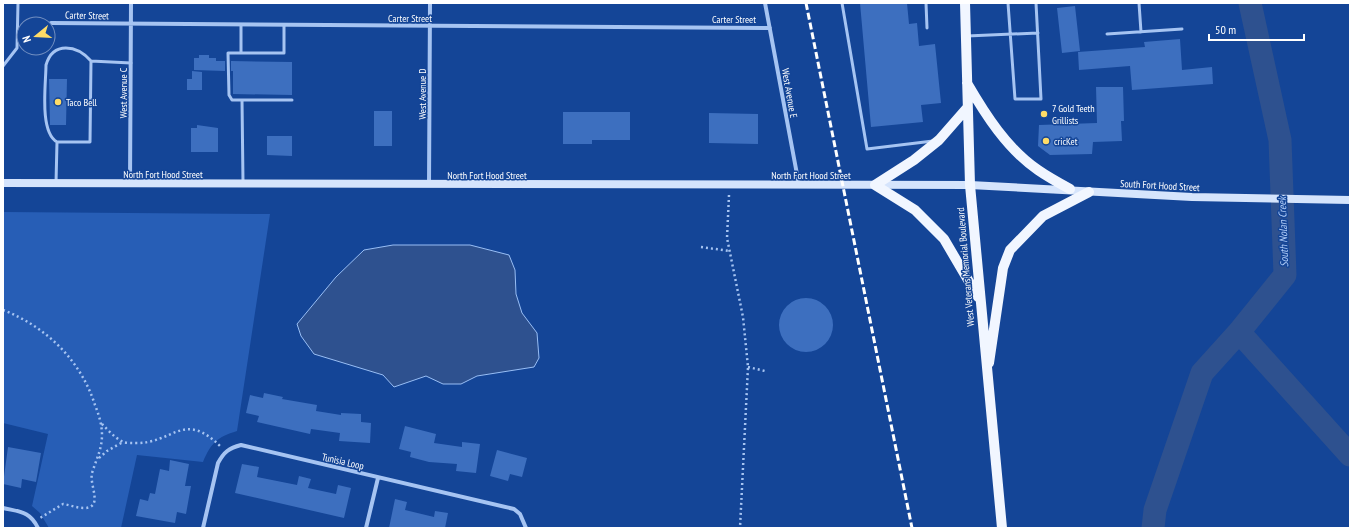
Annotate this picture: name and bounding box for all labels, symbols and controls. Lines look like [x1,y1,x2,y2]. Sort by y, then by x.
street label: Carter Street [65,9,109,22]
street label: Carter Street [388,12,432,25]
street label: Carter Street [712,13,756,26]
north arrow [16,16,56,56]
scale bar [1209,16,1304,42]
text: 50 m [1215,22,1236,37]
text: N [19,34,34,44]
street label: West Avenue C [117,67,130,118]
street label: West Avenue E [779,67,800,119]
street label: West Avenue D [416,68,429,120]
place label: Taco Bell [66,96,98,109]
marker: Taco Bell [53,97,63,107]
place label: 7 Gold Teeth Grillists [1052,102,1095,127]
marker: 7 Gold Teeth Grillists [1039,109,1049,119]
place label: cricKet [1054,135,1078,148]
marker: cricKet [1041,136,1051,146]
street label: North Fort Hood Street [123,168,203,181]
street label: North Fort Hood Street [447,169,527,182]
street label: North Fort Hood Street [771,169,851,182]
street label: South Fort Hood Street [1120,177,1200,194]
water label: South Nolan Creek [1275,195,1291,267]
street label: West Veterans Memorial Boulevard [954,207,977,327]
street label: Tunisia Loop [321,450,365,473]

